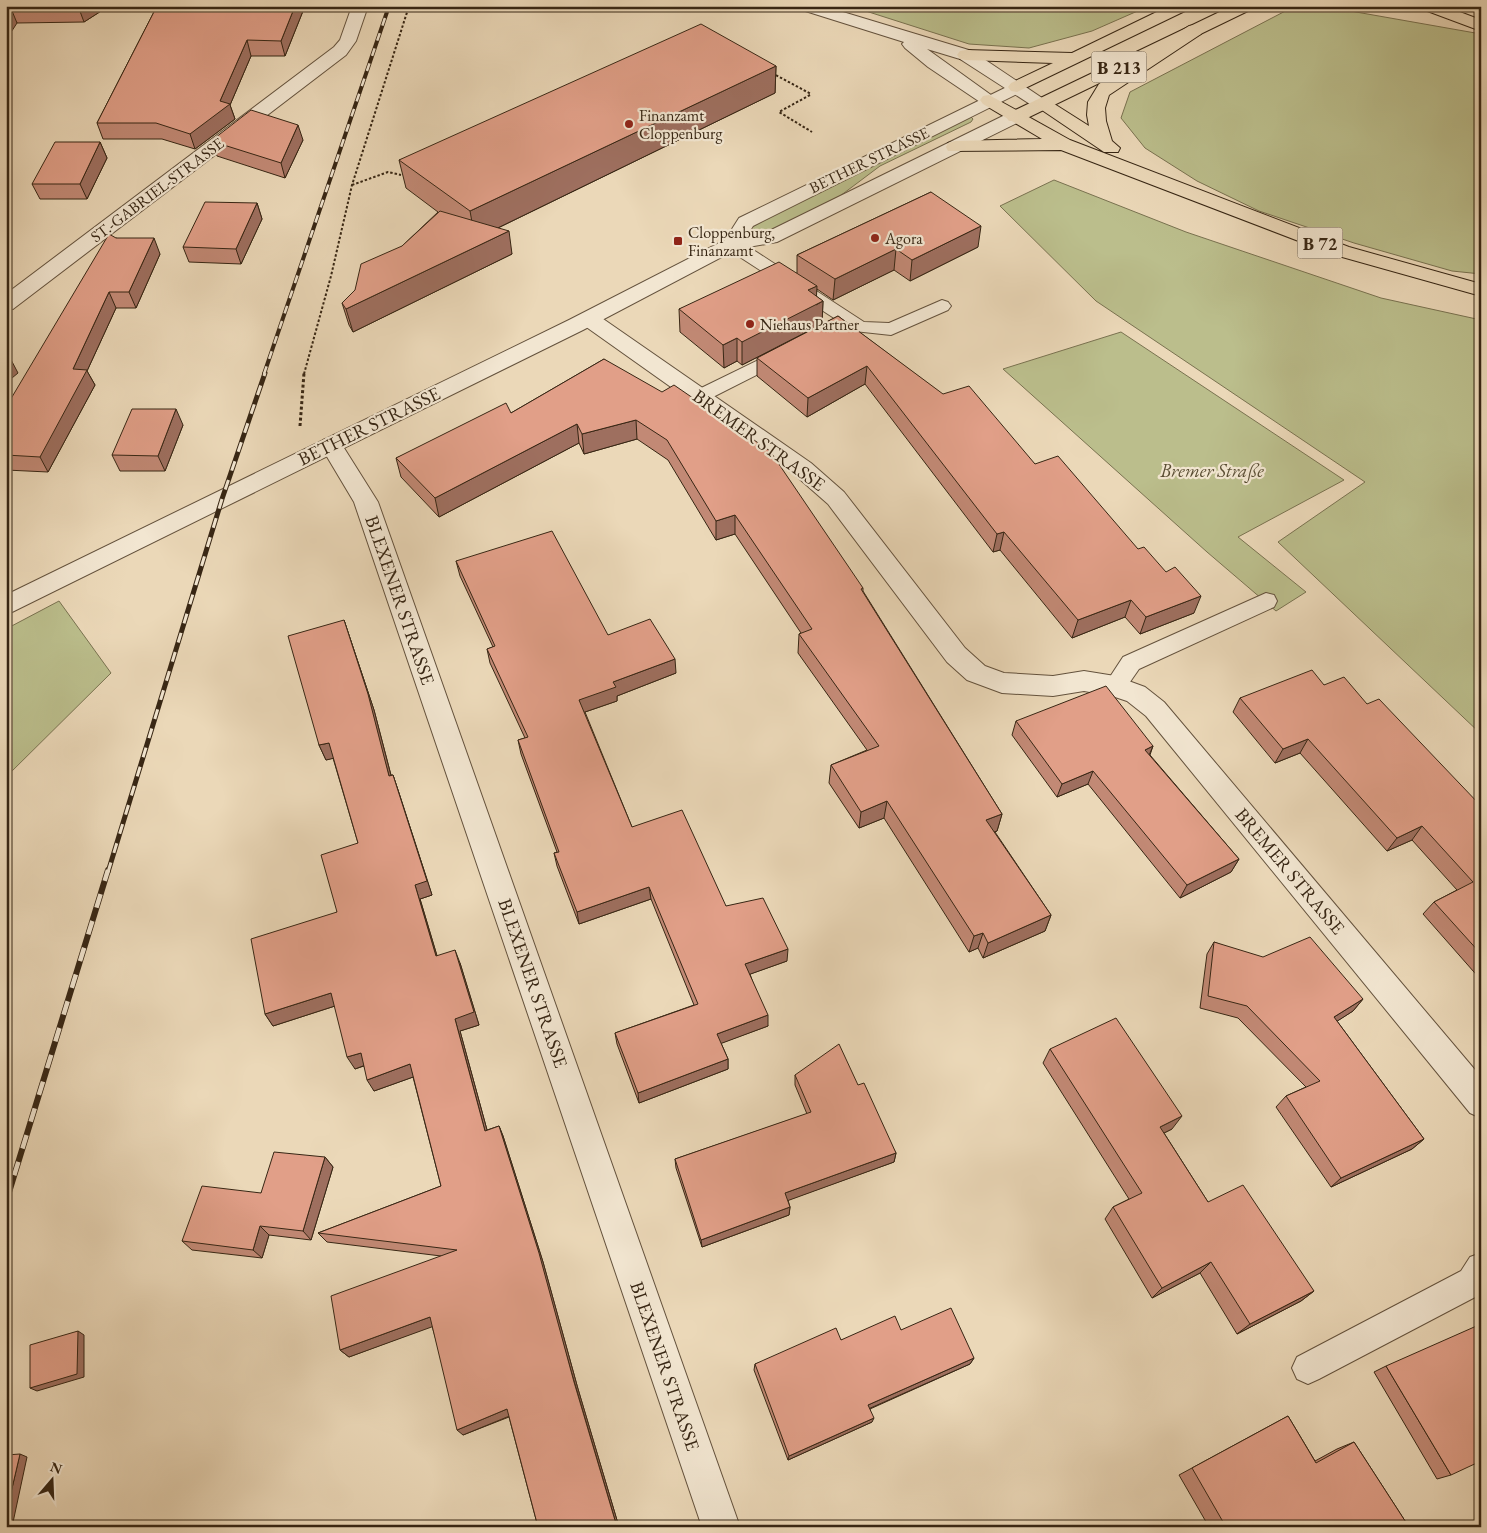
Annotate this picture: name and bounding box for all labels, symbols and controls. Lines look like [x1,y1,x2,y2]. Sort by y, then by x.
road number: B 213 [1092,52,1146,82]
place label: Finanzamt Cloppenburg [639,105,723,144]
marker: Finanzamt Cloppenburg [623,118,635,130]
street label: BETHER STRASSE [806,122,932,198]
street label: ST.-GABRIEL-STRASSE [86,133,228,247]
place label: Cloppenburg, Finanzamt [688,222,775,261]
place label: Agora [884,228,923,249]
road number: B 72 [1298,228,1342,258]
marker: Agora [869,232,881,244]
marker: Cloppenburg, Finanzamt [672,235,684,247]
place label: Niehaus Partner [760,314,860,335]
marker: Niehaus Partner [744,318,756,330]
street label: BETHER STRASSE [294,381,445,471]
street label: BREMER STRASSE [688,383,830,497]
park label: Bremer Straße [1159,458,1264,483]
street label: BLEXENER STRASSE [359,512,441,688]
street label: BREMER STRASSE [1230,802,1351,940]
street label: BLEXENER STRASSE [492,895,574,1071]
street label: BLEXENER STRASSE [624,1278,706,1454]
north arrow [28,1456,78,1506]
text: N [48,1457,65,1478]

